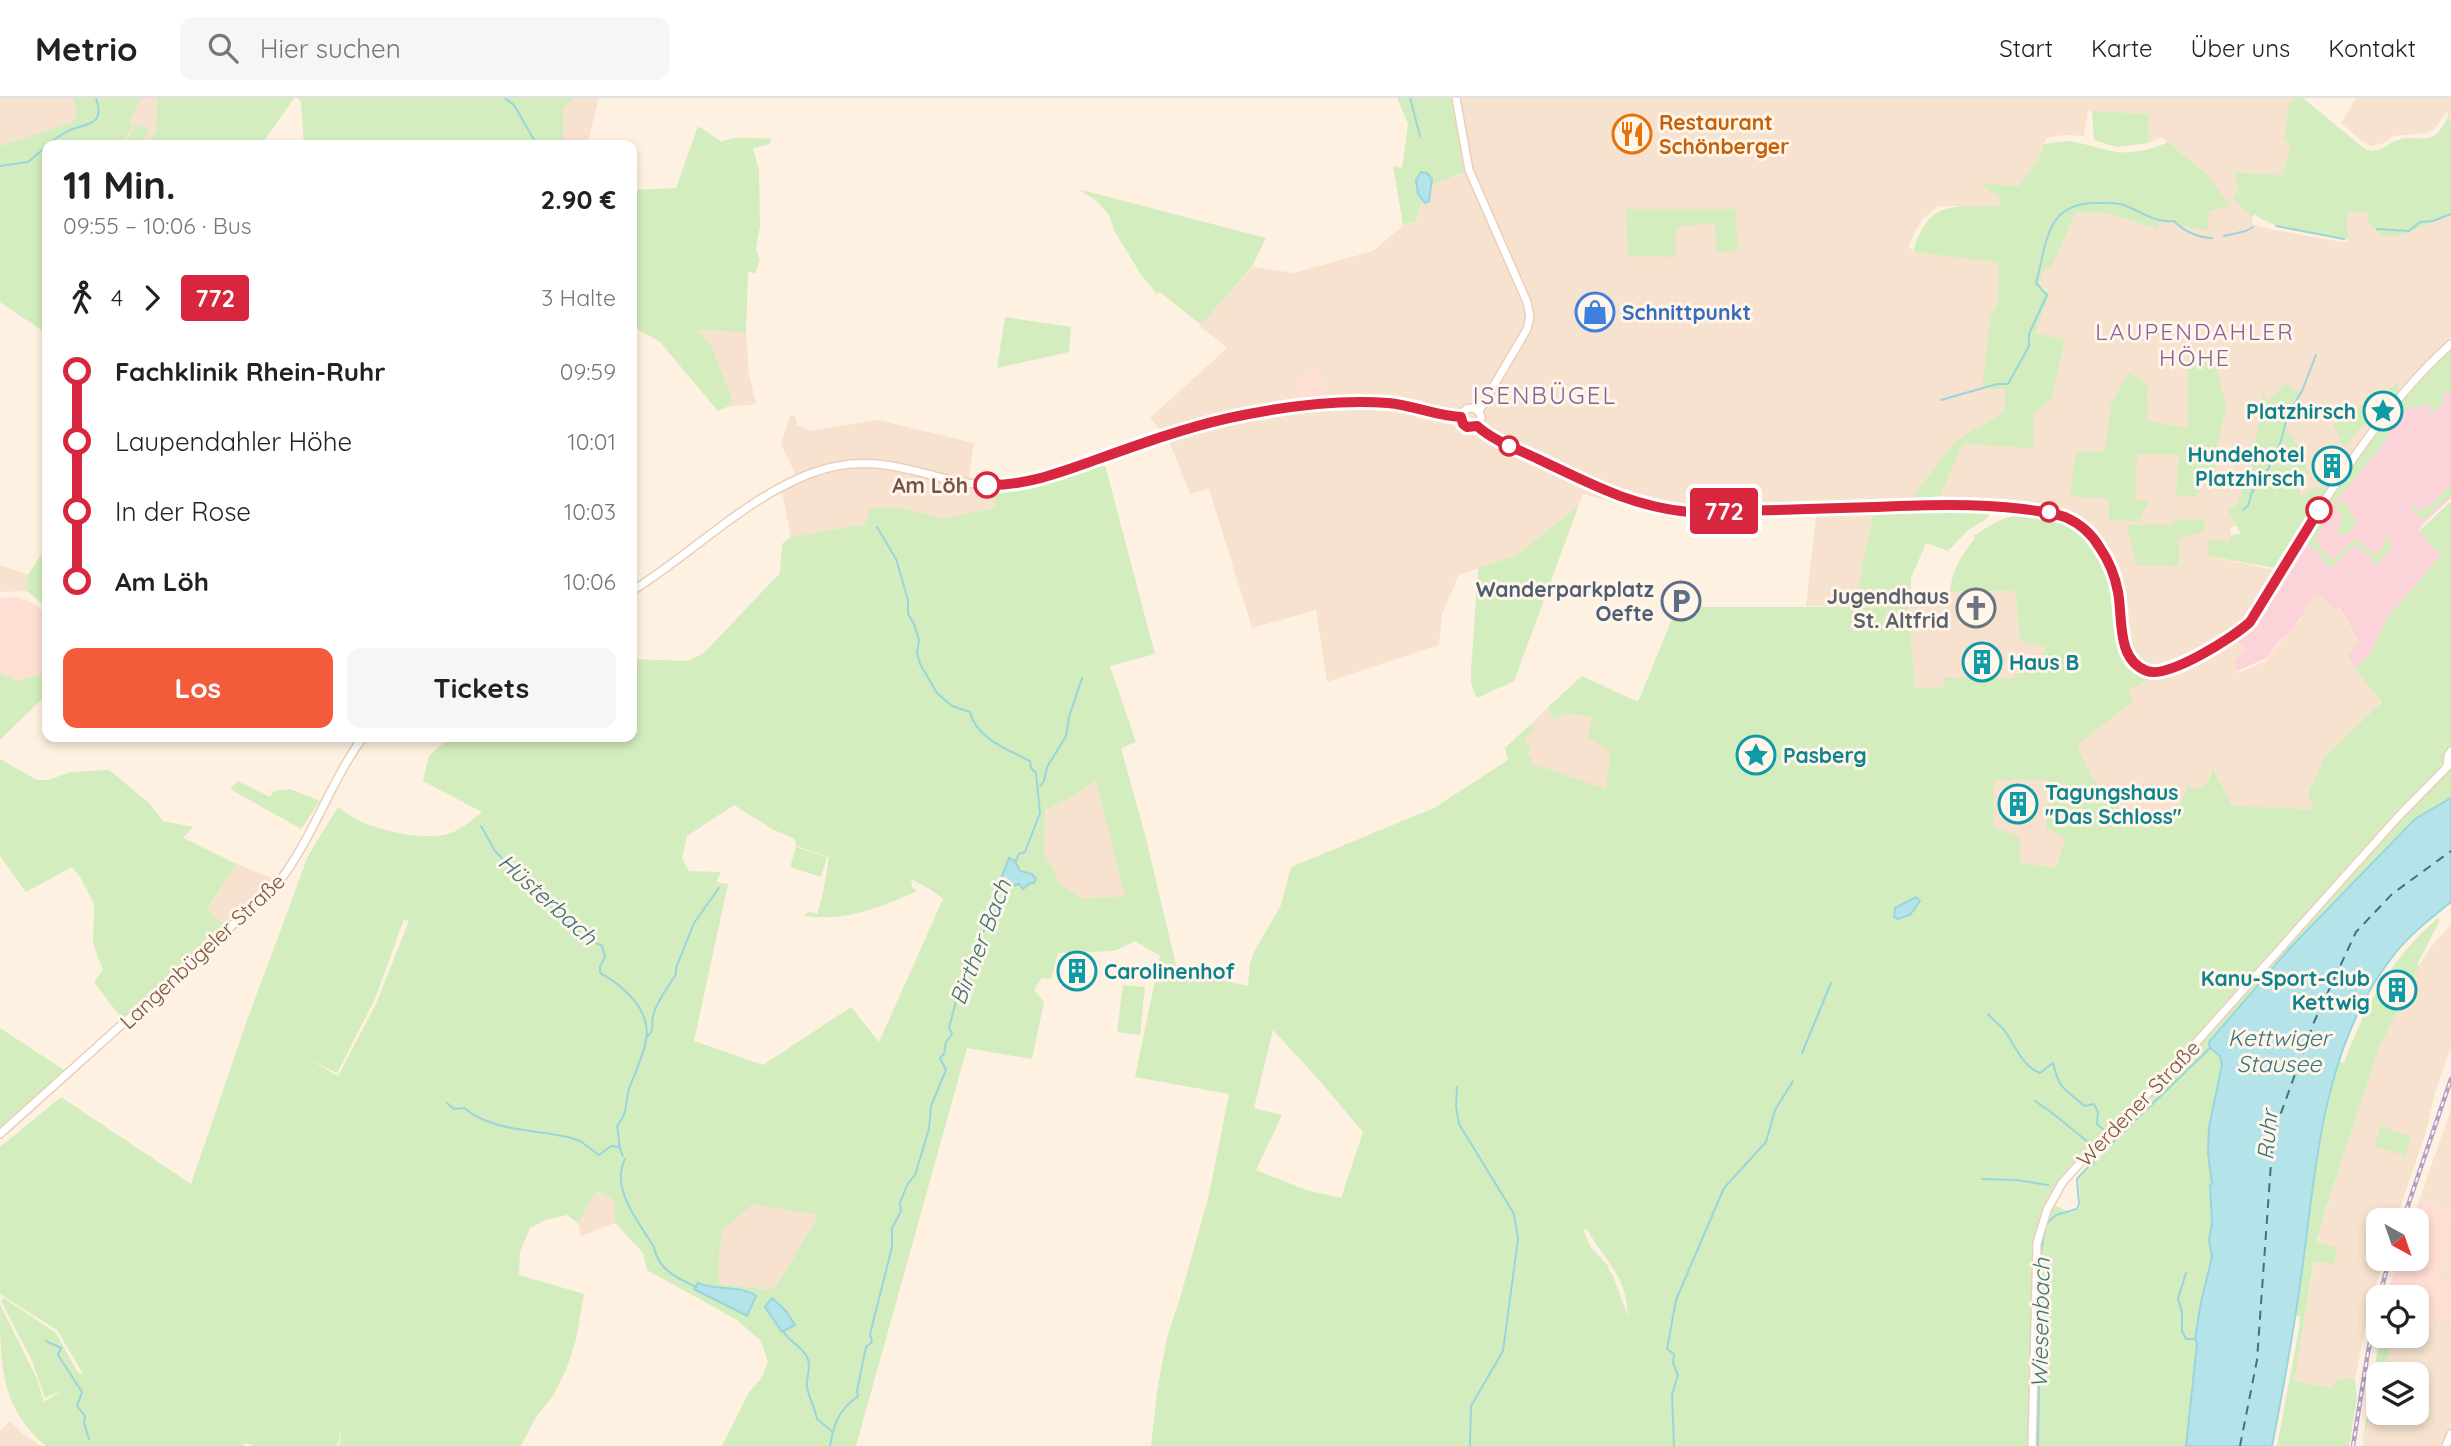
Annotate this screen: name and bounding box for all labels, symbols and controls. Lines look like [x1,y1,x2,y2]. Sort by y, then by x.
search box [180,17,670,80]
text: Metrio [35,28,138,69]
icon: search [204,29,242,67]
text: Hier suchen [260,32,401,65]
text: Start [1999,33,2053,63]
text: Karte [2091,33,2152,63]
text: Über uns [2190,33,2290,63]
text: Kontakt [2328,33,2416,63]
place label: Restaurant Schönberger [1659,109,1789,159]
restaurant icon: Restaurant Schönberger [1611,113,1653,155]
text: 11 Min. [63,161,175,209]
text: 2.90 € [540,183,616,216]
text: 09:55 – 10:06 · Bus [63,211,252,240]
icon: walk [63,279,101,317]
icon: forward [133,279,171,317]
text: 4 [111,283,123,312]
text: 772 [195,283,235,313]
text: 3 Halte [541,283,616,312]
shop icon: Schnittpunkt [1574,291,1616,333]
place label: Schnittpunkt [1622,299,1751,325]
district label: LAUPENDAHLER HÖHE [2095,317,2295,372]
text: Fachklinik Rhein-Ruhr [115,355,385,388]
text: 09:59 [560,357,616,386]
district label: ISENBÜGEL [1473,380,1617,410]
place icon: Platzhirsch [2362,390,2404,432]
place label: Platzhirsch [2246,398,2356,424]
text: Laupendahler Höhe [115,425,352,458]
text: 10:01 [567,427,616,456]
unlabelled marker [1499,436,1519,456]
place label: Hundehotel Platzhirsch [2188,441,2305,491]
building icon: Hundehotel Platzhirsch [2311,445,2353,487]
place label: Am Löh [892,472,968,498]
marker: Am Löh [974,472,1000,498]
line badge: 772 [1684,488,1764,534]
text: In der Rose [115,495,251,528]
text: 772 [1704,496,1744,526]
text: 10:03 [564,497,616,526]
unlabelled marker [2306,497,2332,523]
unlabelled marker [2039,502,2059,522]
text: Am Löh [115,565,209,598]
text: 10:06 [563,567,616,596]
place label: Wanderparkplatz Oefte [1476,576,1654,626]
parking icon: Wanderparkplatz Oefte [1660,580,1702,622]
place label: Jugendhaus St. Altfrid [1826,583,1949,633]
church icon: Jugendhaus St. Altfrid [1955,587,1997,629]
building icon: Haus B [1961,641,2003,683]
button: Los [63,648,333,728]
button: Tickets [347,648,616,728]
place label: Haus B [2009,649,2079,675]
place icon: Pasberg [1735,734,1777,776]
place label: Pasberg [1783,742,1867,768]
place label: Tagungshaus "Das Schloss" [2045,779,2182,829]
building icon: Tagungshaus "Das Schloss" [1997,783,2039,825]
water label: Hüsterbach [493,847,604,951]
street label: Langenbügeler Straße [114,868,290,1034]
water label: Birther Bach [943,874,1017,1009]
building icon: Carolinenhof [1056,950,1098,992]
place label: Carolinenhof [1104,958,1236,984]
place label: Kanu-Sport-Club Kettwig [2201,965,2370,1015]
building icon: Kanu-Sport-Club Kettwig [2376,969,2418,1011]
water label: Kettwiger Stausee [2228,1023,2333,1078]
street label: Werdener Straße [2071,1034,2205,1172]
water label: Ruhr [2250,1106,2284,1161]
north arrow [2366,1208,2429,1270]
map controls [2366,1208,2429,1425]
water label: Wiesenbach [2024,1257,2056,1388]
button: locate [2366,1285,2429,1348]
button: layers [2366,1362,2429,1425]

